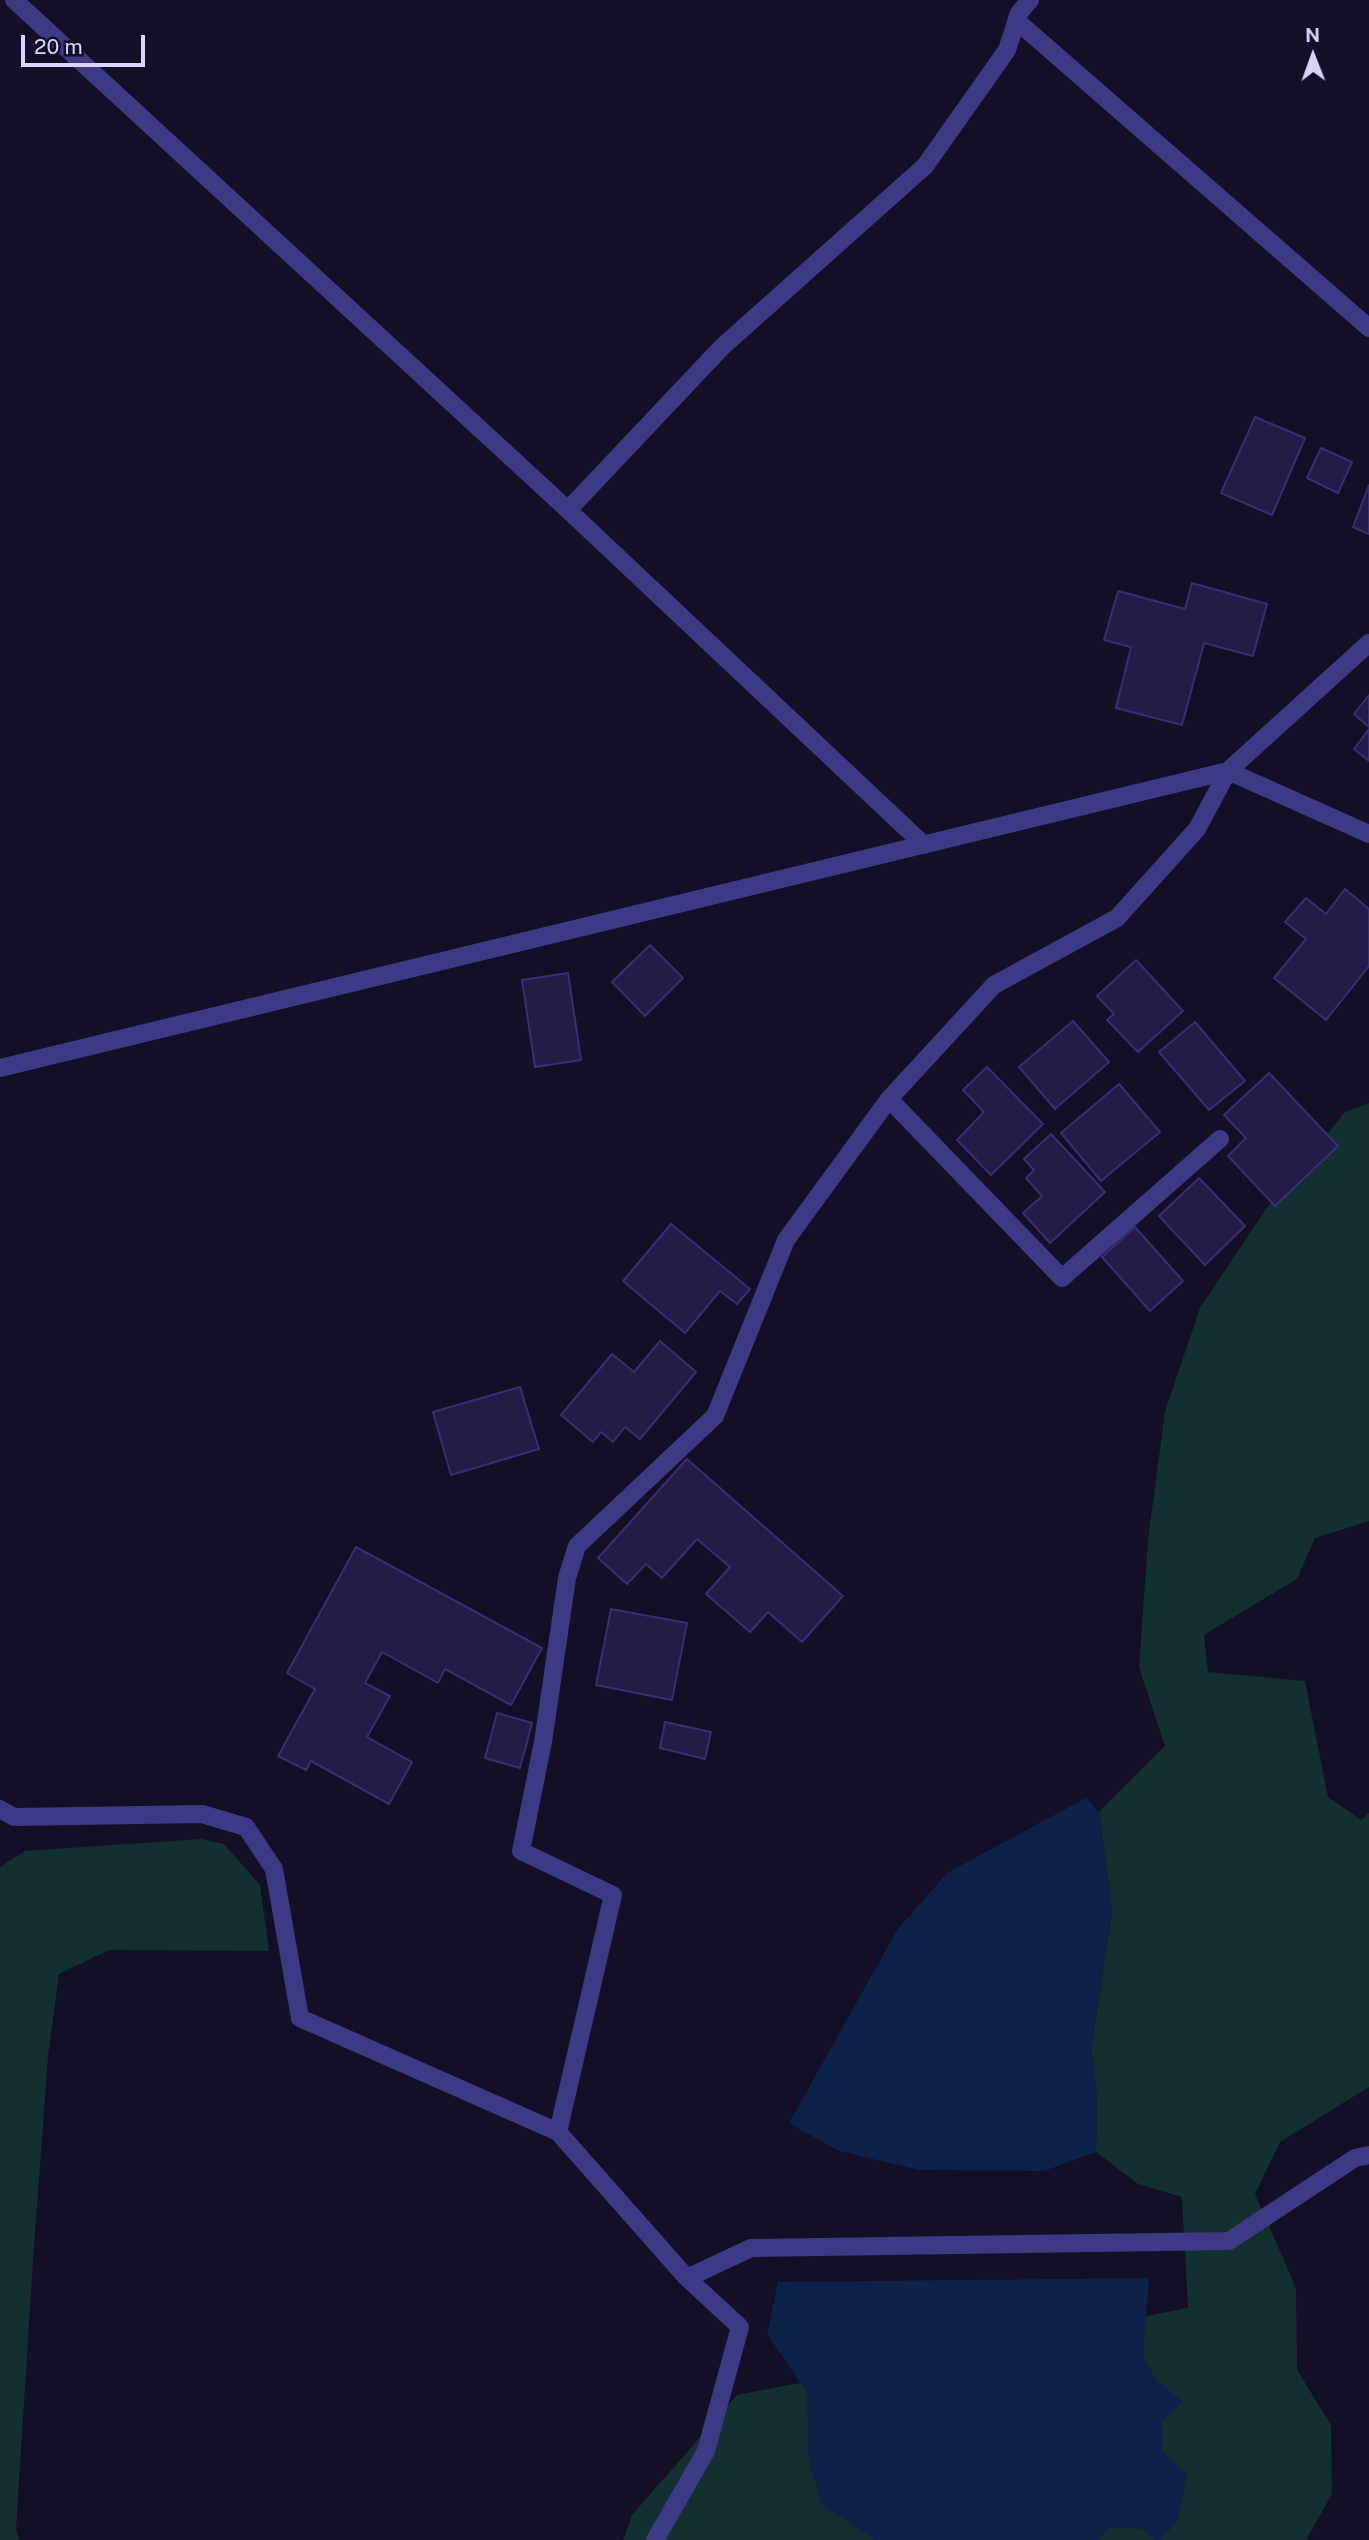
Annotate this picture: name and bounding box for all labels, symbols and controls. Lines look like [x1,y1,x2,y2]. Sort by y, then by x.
scale bar [24,21,149,65]
north arrow [1278,21,1348,91]
text: N [1305,24,1320,46]
text: 20 m [34,34,83,59]

